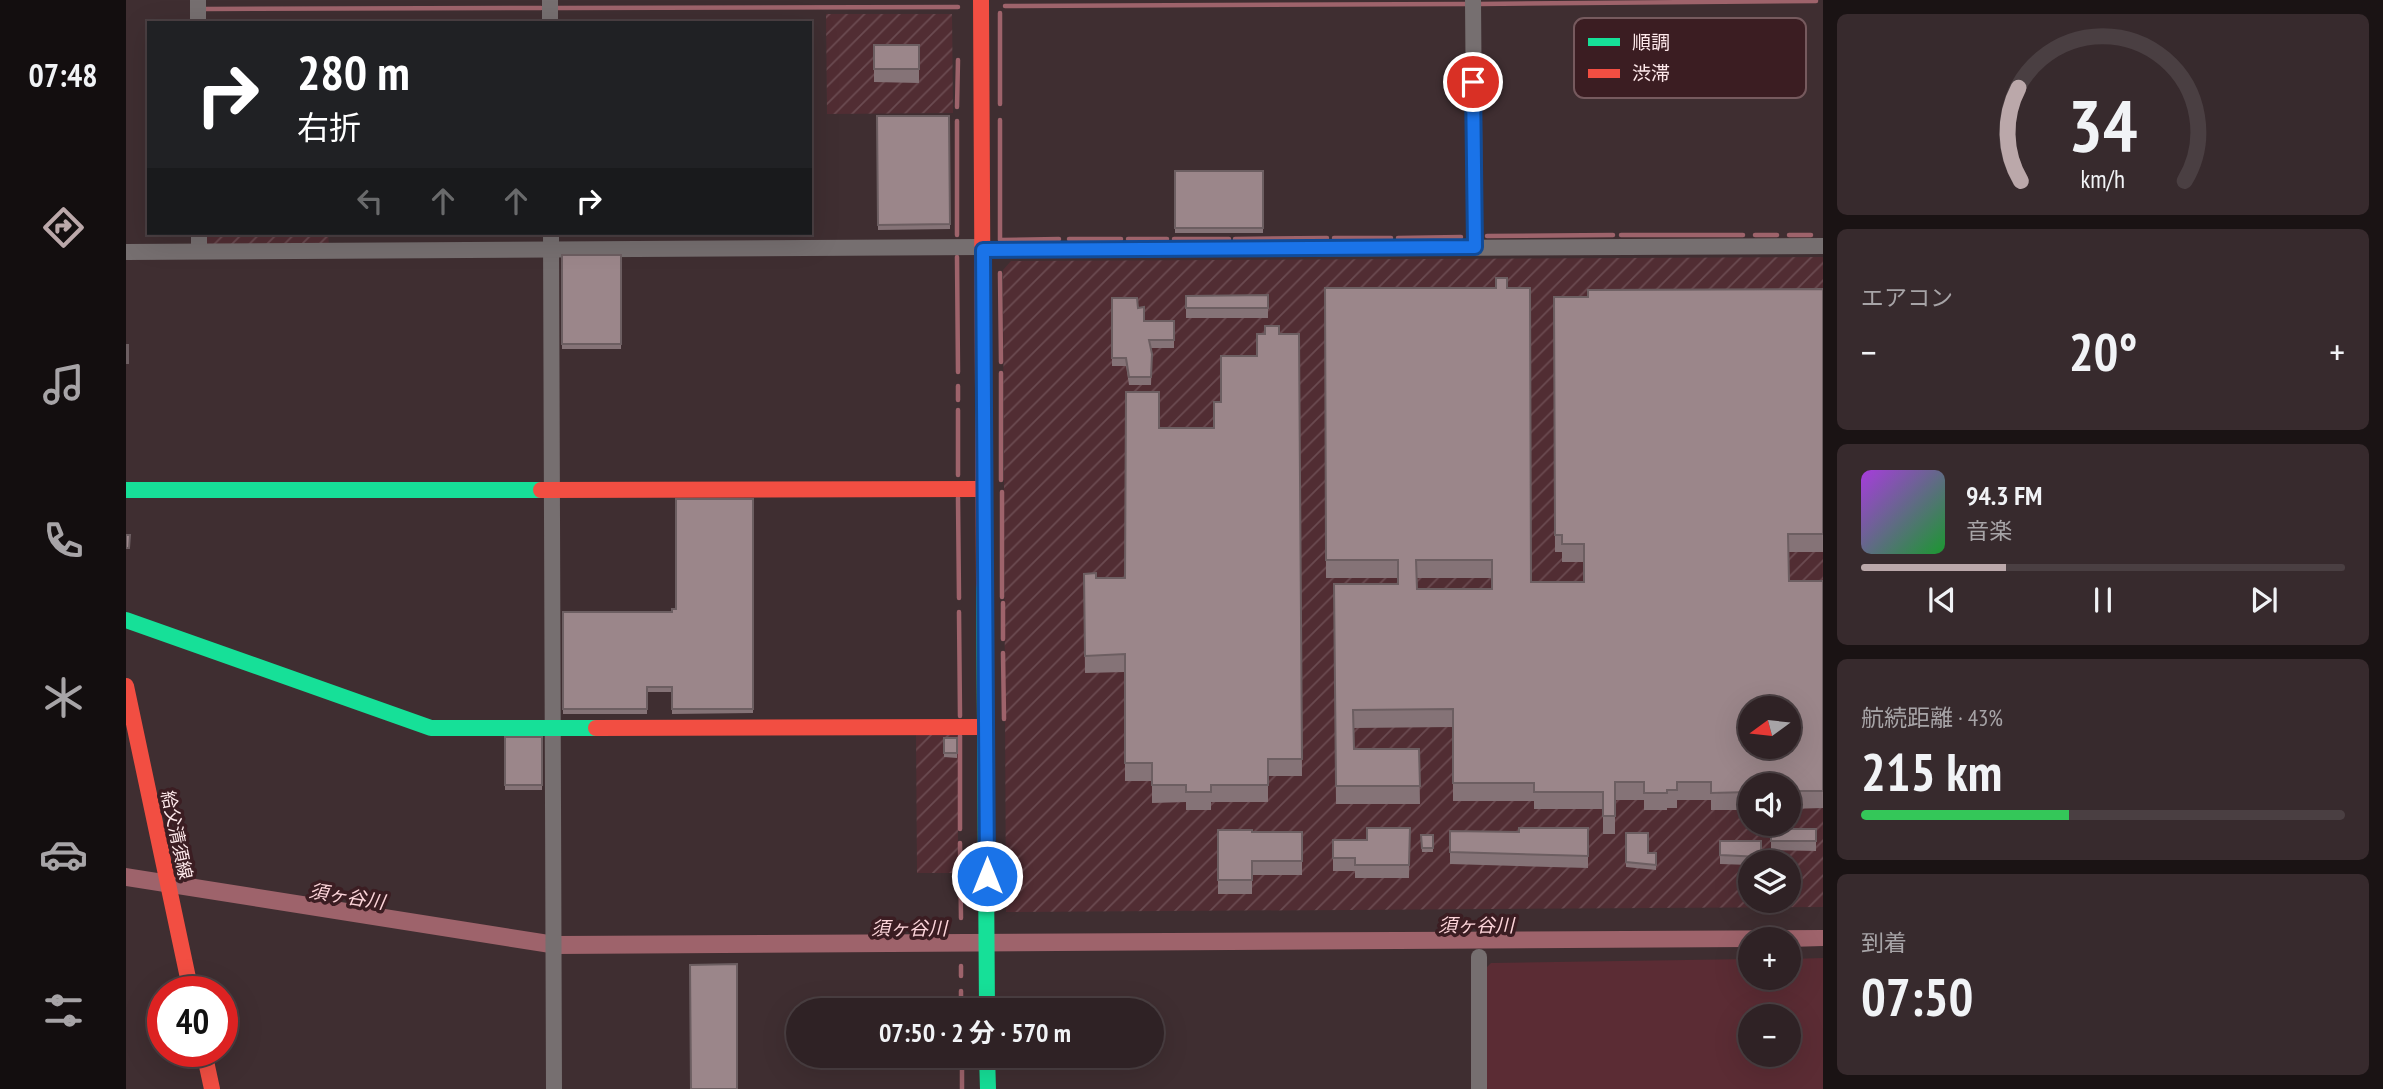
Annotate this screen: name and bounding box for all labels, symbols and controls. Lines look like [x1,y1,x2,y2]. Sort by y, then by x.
legend [1574,18,1806,98]
text: 順調 [1632,30,1670,54]
text: 280 m [297,40,410,104]
icon: right [182,49,273,140]
pin [1443,52,1503,112]
text: 07:48 [28,54,98,96]
text: 渋滞 [1632,61,1670,85]
icon: arrive [1454,63,1492,101]
text: 34 [2068,77,2138,171]
text: 右折 [297,106,361,148]
text: km/h [2081,162,2125,194]
icon: left [351,182,389,220]
icon: ahead [424,182,462,220]
icon: ahead [497,182,535,220]
icon: right [570,182,608,220]
icon: directions [39,203,88,252]
text: エアコン [1861,283,1953,312]
text: 20° [2069,318,2137,385]
text: − [1861,327,1877,376]
text: + [2329,327,2345,376]
icon: music [39,360,88,409]
text: 94.3 FM [1966,479,2042,512]
icon: phone [39,516,88,565]
text: 音楽 [1966,516,2012,545]
icon: previous [1923,581,1961,619]
icon: pause [2084,581,2122,619]
icon: next [2245,581,2283,619]
icon: climate [39,673,88,722]
north arrow [1738,696,1801,760]
map controls [1738,696,1801,1067]
text: 航続距離 · 43% [1861,703,2003,732]
text: 215 km [1861,738,2002,805]
button: sound [1738,773,1801,836]
street label: 給父清須線 [156,789,198,881]
icon: car [39,830,88,879]
position arrow [950,839,1024,913]
button: layers [1738,850,1801,913]
water label: 須ヶ谷川 [308,878,388,914]
water label: 須ヶ谷川 [1438,913,1516,937]
water label: 須ヶ谷川 [871,916,949,940]
button: + [1738,927,1801,990]
text: 到着 [1861,928,1907,957]
text: 07:50 [1861,963,1973,1030]
speed limit sign: 40 [147,976,238,1067]
icon: filters [39,986,88,1035]
button: − [1738,1004,1801,1067]
text: 07:50 · 2 分 · 570 m [879,1016,1071,1049]

